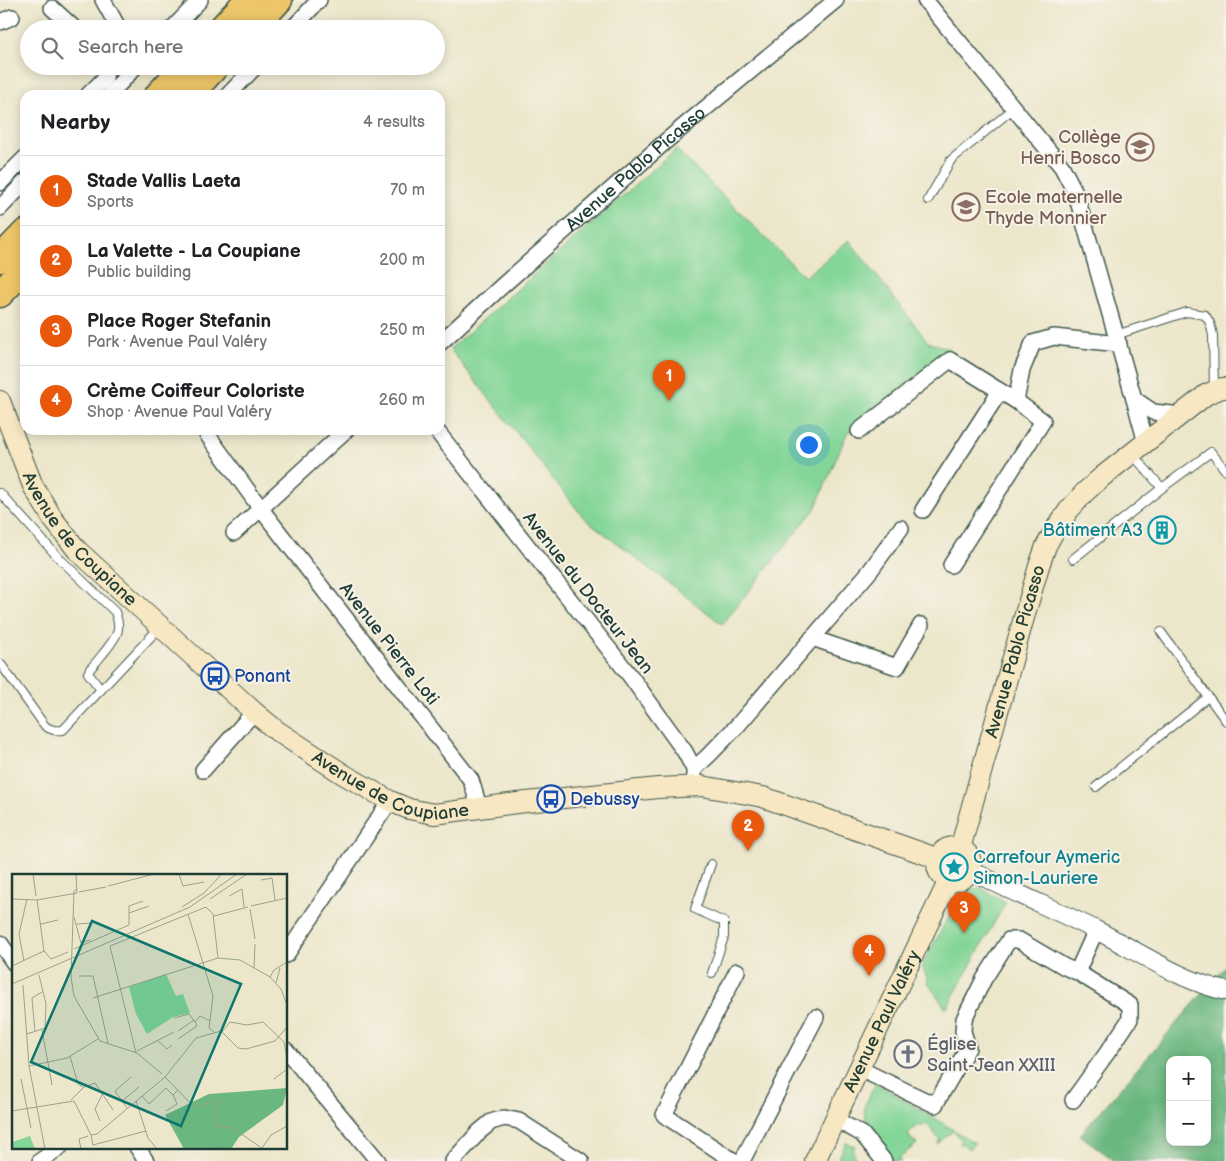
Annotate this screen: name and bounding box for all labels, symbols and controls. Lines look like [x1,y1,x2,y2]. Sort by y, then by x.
search box [20,20,445,75]
icon: search [38,34,66,62]
text: Search here [78,36,183,59]
street label: Avenue Pablo Picasso [561,102,710,235]
text: Nearby [40,110,110,135]
text: 4 results [363,113,425,132]
place label: Collège Henri Bosco [1020,127,1121,169]
school or university icon: Collège Henri Bosco [1125,132,1155,162]
text: Stade Vallis Laeta [87,170,241,193]
text: 1 [53,181,59,200]
text: 70 m [390,181,425,200]
place label: Ecole maternelle Thyde Monnier [985,187,1123,229]
school or university icon: Ecole maternelle Thyde Monnier [951,192,981,222]
text: Sports [87,193,134,212]
text: La Valette - La Coupiane [87,240,301,263]
text: 2 [51,251,61,270]
text: 200 m [379,251,425,270]
text: Public building [87,263,191,282]
text: Place Roger Stefanin [87,310,271,333]
text: 3 [51,321,61,340]
text: 250 m [379,321,425,340]
text: Park · Avenue Paul Valéry [87,333,267,352]
pin: 1 [653,360,685,401]
text: Crème Coiffeur Coloriste [87,380,305,403]
text: 4 [51,391,61,410]
text: 260 m [379,391,425,410]
text: Shop · Avenue Paul Valéry [87,403,272,422]
your location [796,432,822,458]
street label: Avenue de Coupiane [18,469,142,611]
street label: Avenue du Docteur Jean [518,508,658,678]
building icon: Bâtiment A3 [1147,515,1177,545]
place label: Bâtiment A3 [1043,520,1143,541]
street label: Avenue Pablo Picasso [981,563,1049,740]
street label: Avenue Pierre Loti [335,579,443,709]
bus stop icon: Ponant [200,661,230,691]
place label: Ponant [234,666,291,687]
street label: Avenue de Coupiane [308,746,470,824]
bus stop icon: Debussy [536,784,566,814]
place label: Debussy [570,789,640,810]
pin: 2 [732,810,764,851]
place label: Carrefour Aymeric Simon-Lauriere [973,847,1120,889]
place icon: Carrefour Aymeric Simon-Lauriere [939,852,969,882]
inset map [12,874,288,1148]
pin: 3 [948,892,980,933]
pin: 4 [853,935,885,976]
street label: Avenue Paul Valéry [839,946,925,1095]
place label: Église Saint-Jean XXIII [927,1032,1056,1076]
church icon: Église Saint-Jean XXIII [893,1039,923,1069]
map controls [1166,1056,1211,1146]
button: + [1166,1056,1211,1101]
button: − [1166,1101,1211,1146]

